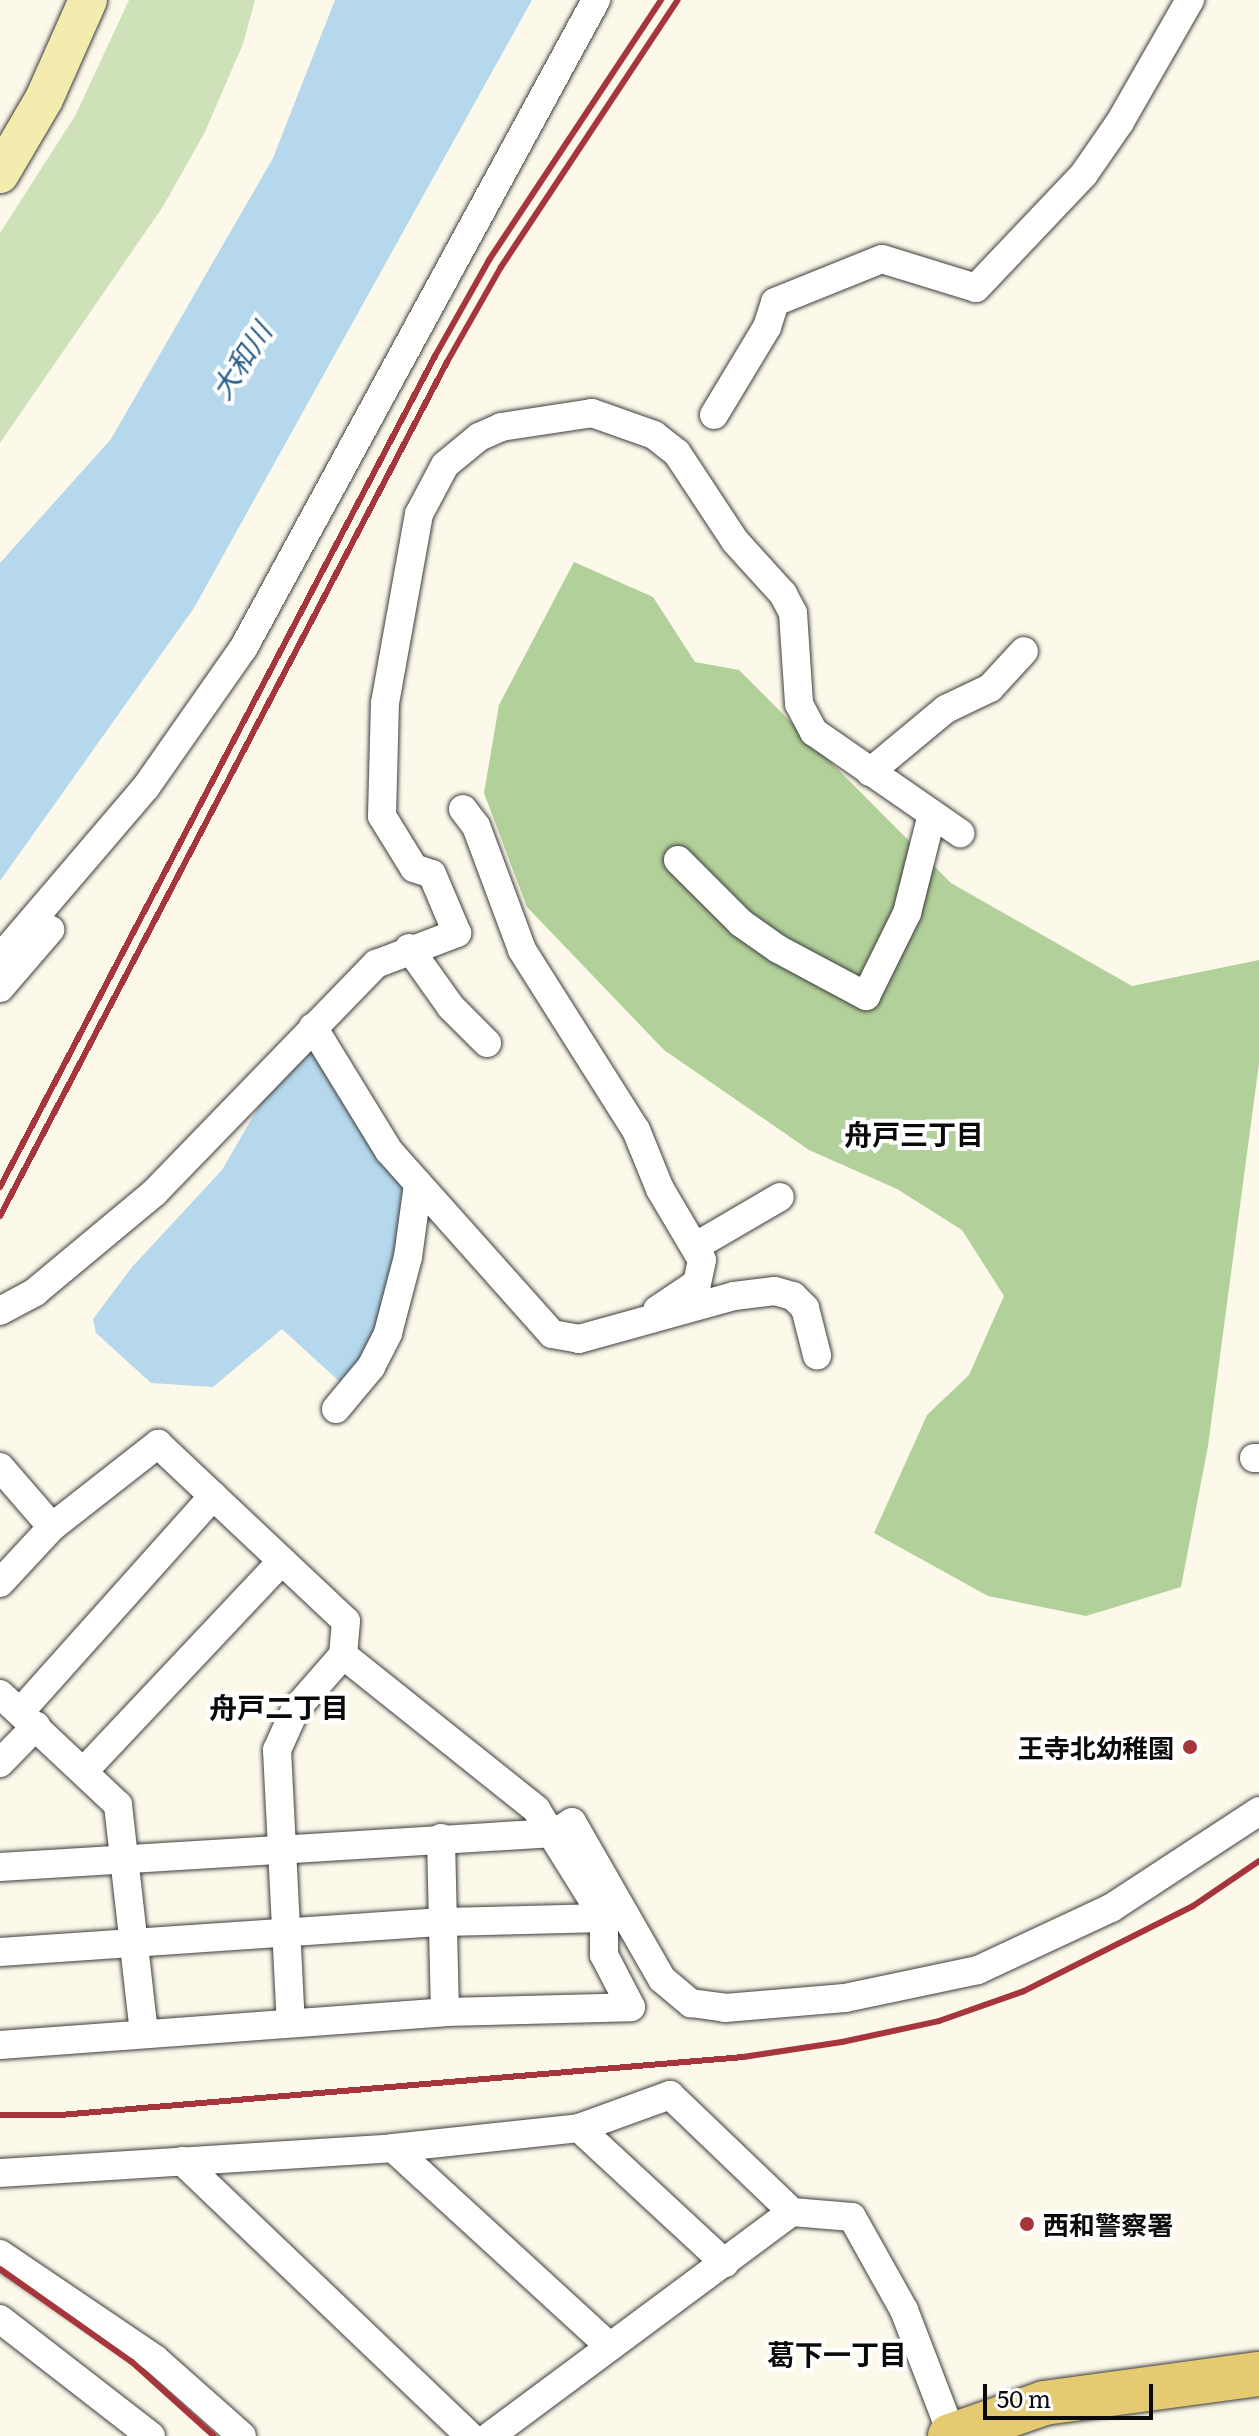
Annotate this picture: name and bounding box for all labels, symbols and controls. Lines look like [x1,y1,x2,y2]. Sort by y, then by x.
water label: 大和川 [203,316,277,404]
district label: 舟戸三丁目 [844,1116,984,1150]
district label: 舟戸二丁目 [209,1689,349,1723]
place label: 王寺北幼稚園 [1018,1731,1174,1763]
marker: 王寺北幼稚園 [1181,1738,1199,1756]
place label: 西和警察署 [1043,2208,1173,2240]
marker: 西和警察署 [1018,2215,1036,2233]
district label: 葛下一丁目 [767,2336,907,2370]
scale bar [987,2368,1157,2418]
text: 50 m [997,2380,1051,2415]

